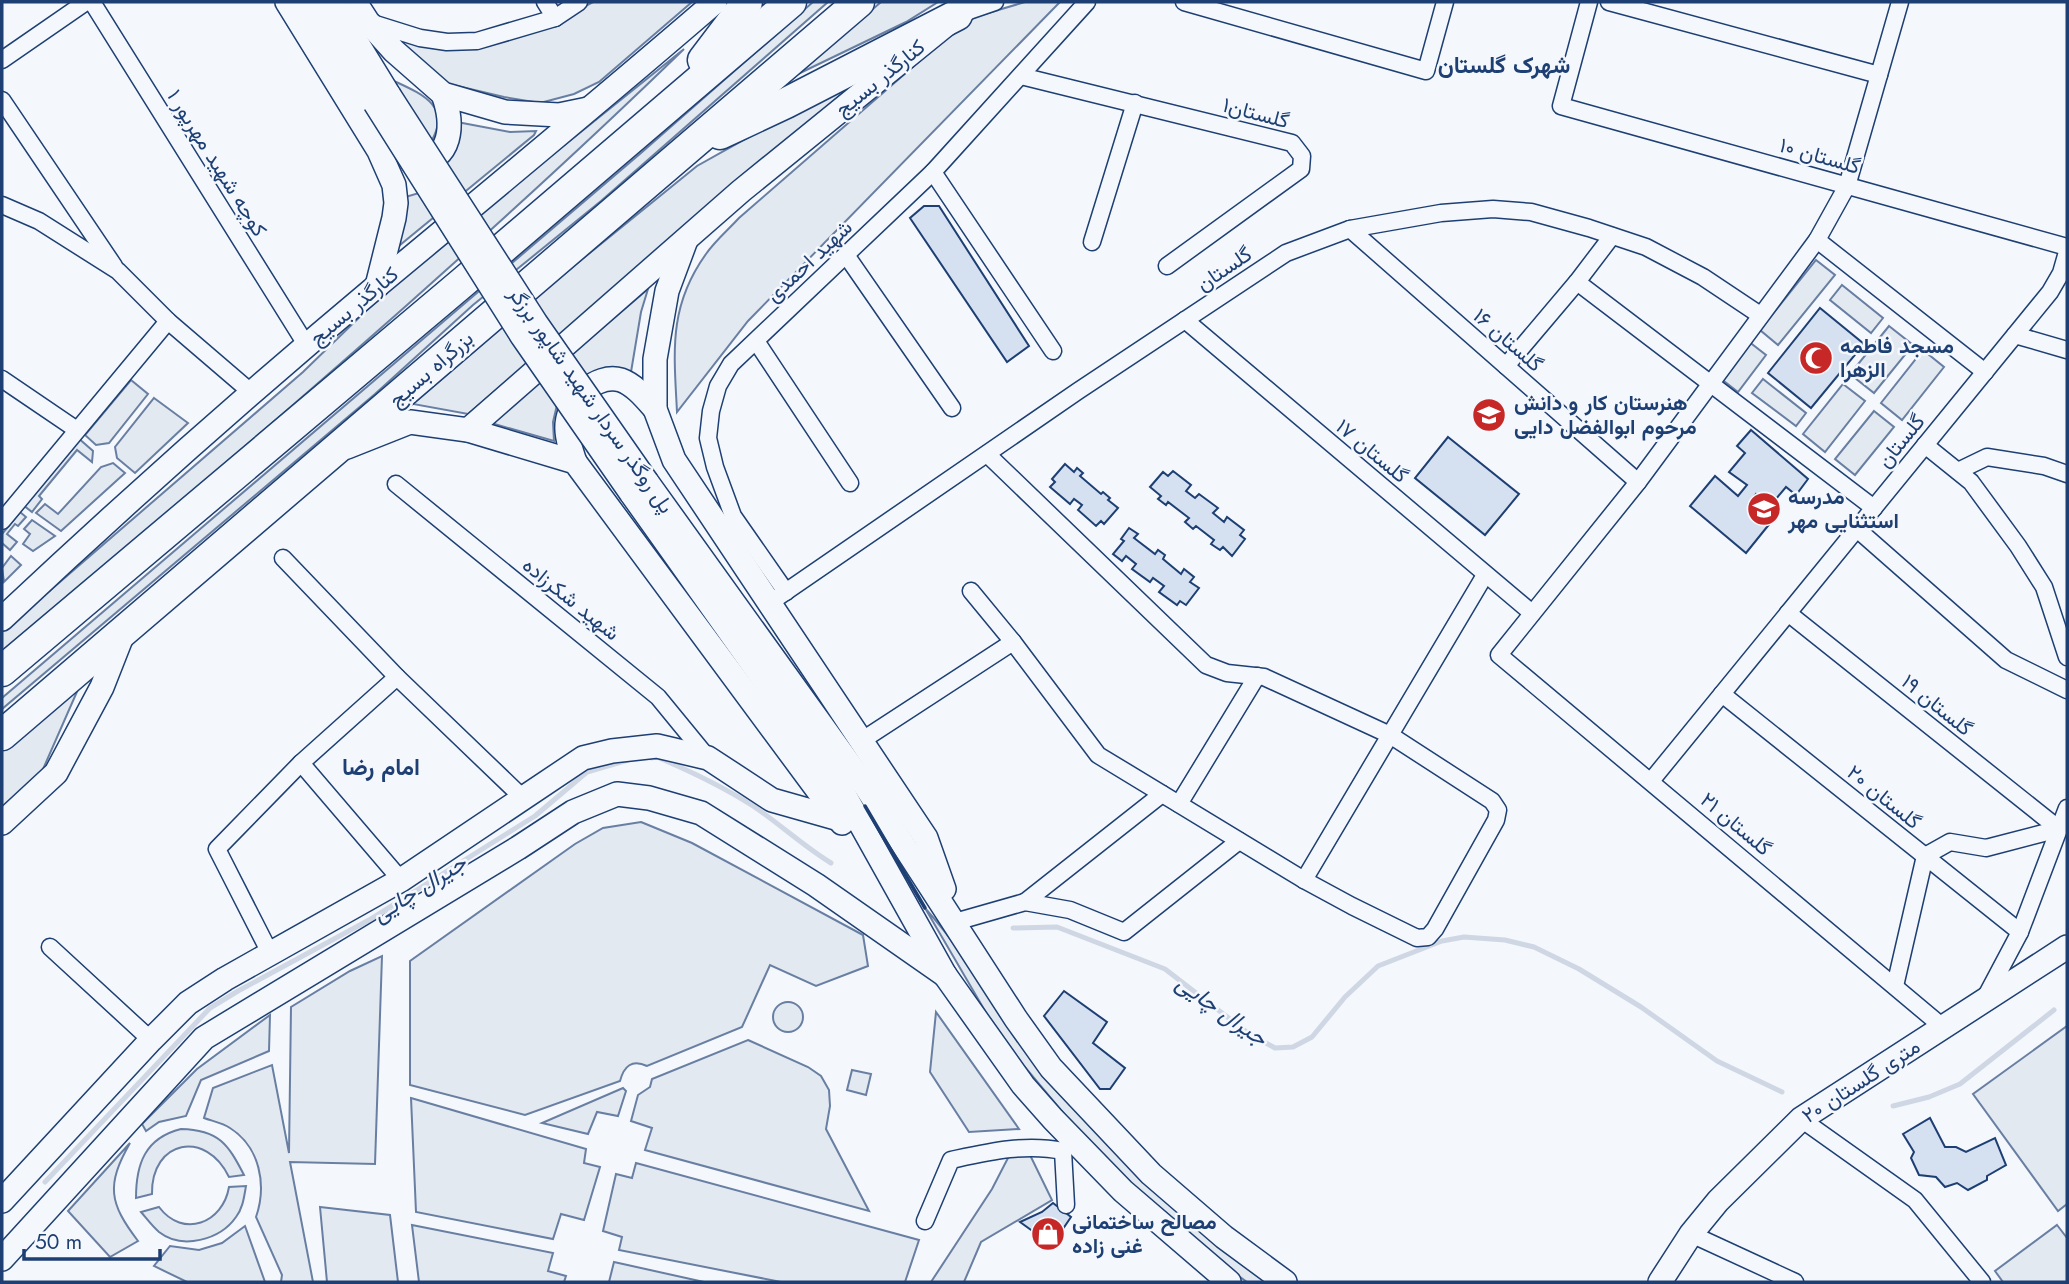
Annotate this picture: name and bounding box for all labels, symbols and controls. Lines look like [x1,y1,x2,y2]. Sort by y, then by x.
street label: کنارگذر بسیج [829,32,931,124]
district label: شهرک گلستان [1438,48,1570,82]
street label: کوچه شهید مهرپور ۱ [160,84,274,242]
street label: گلستان۱ [1219,90,1293,136]
street label: گلستان ۱۰ [1776,130,1864,182]
street label: شهید احمدی [759,213,859,309]
street label: گلستان [1190,239,1258,299]
street label: کنارگذر بسیج [303,260,405,352]
street label: پل روگذر سردار شهید شاپور برزگر [501,280,681,519]
street label: گلستان ۱۶ [1466,301,1550,379]
street label: بزرگراه بسیج [382,324,480,414]
place label: مسجد فاطمه الزهرا [1840,331,1954,385]
mosque icon: مسجد فاطمه الزهرا [1797,339,1835,377]
place label: هنرستان کار و دانش مرحوم ابوالفضل دایی [1514,388,1697,442]
school or university icon: هنرستان کار و دانش مرحوم ابوالفضل دایی [1470,396,1508,434]
street label: گلستان [1870,408,1932,474]
street label: گلستان ۱۷ [1329,412,1415,490]
place label: مدرسه استثنایی مهر [1787,482,1899,536]
school or university icon: مدرسه استثنایی مهر [1745,490,1783,528]
street label: شهید شکرزاده [516,550,626,648]
street label: گلستان ۱۹ [1895,667,1979,743]
district label: امام رضا [342,750,420,784]
street label: گلستان ۲۰ [1841,758,1927,836]
street label: گلستان ۲۱ [1694,785,1778,863]
water label: جیرال چایی [365,845,473,930]
water label: جیرال چایی [1169,966,1275,1055]
street label: ۲۰ متری گلستان [1796,1031,1926,1131]
place label: مصالح ساختمانی غنی زاده [1072,1207,1217,1261]
shop icon: مصالح ساختمانی غنی زاده [1029,1215,1067,1253]
scale bar [24,1218,161,1262]
text: 50 m [35,1227,82,1257]

